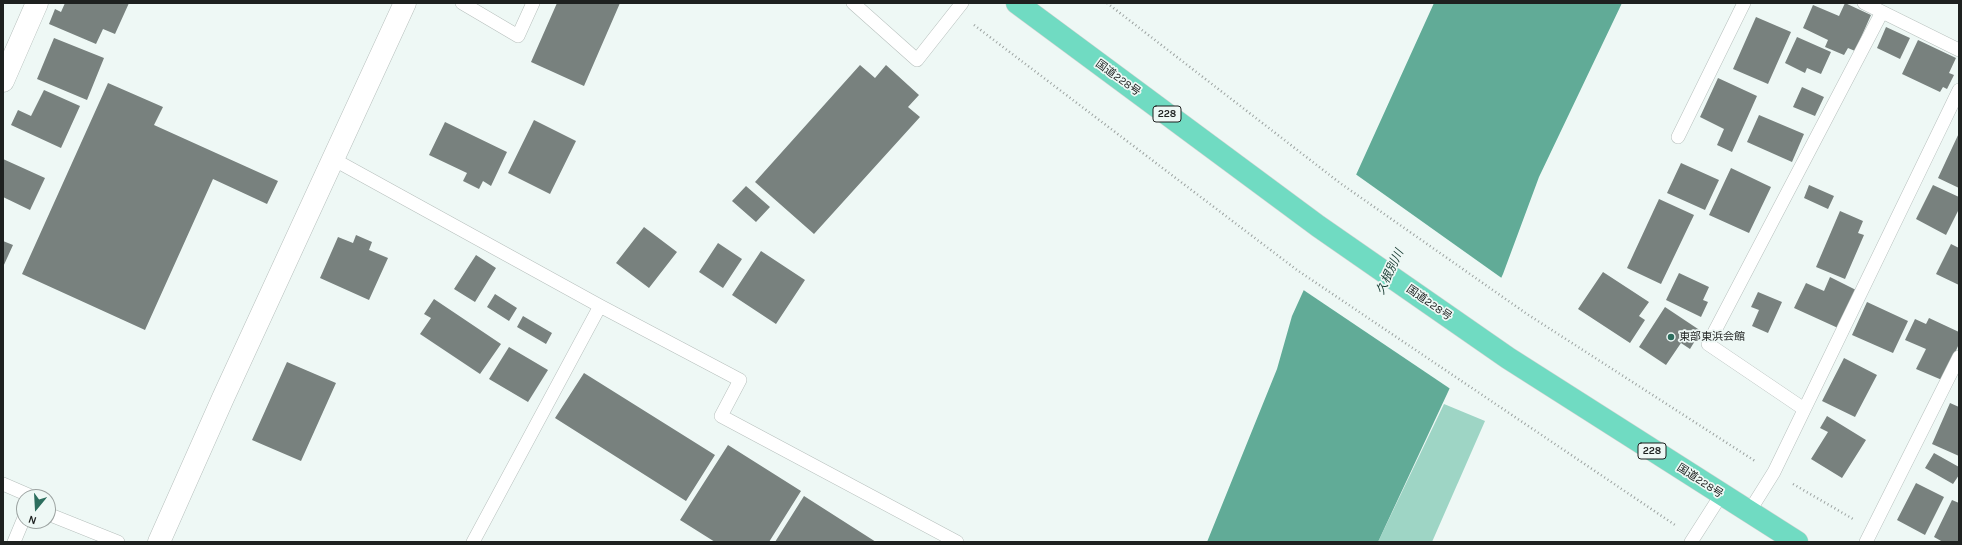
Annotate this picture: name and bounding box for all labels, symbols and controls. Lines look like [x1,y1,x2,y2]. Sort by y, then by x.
street label: 国道228号 [1093,57,1143,99]
road number: 228 [1153,106,1181,122]
water label: 久根別川 [1373,247,1407,297]
street label: 国道228号 [1404,283,1454,323]
place label: 東部東浜会館 [1679,330,1745,344]
marker: 東部東浜会館 [1666,332,1676,342]
road number: 228 [1638,443,1666,459]
street label: 国道228号 [1674,461,1726,501]
north arrow [16,489,56,529]
text: N [27,513,38,527]

